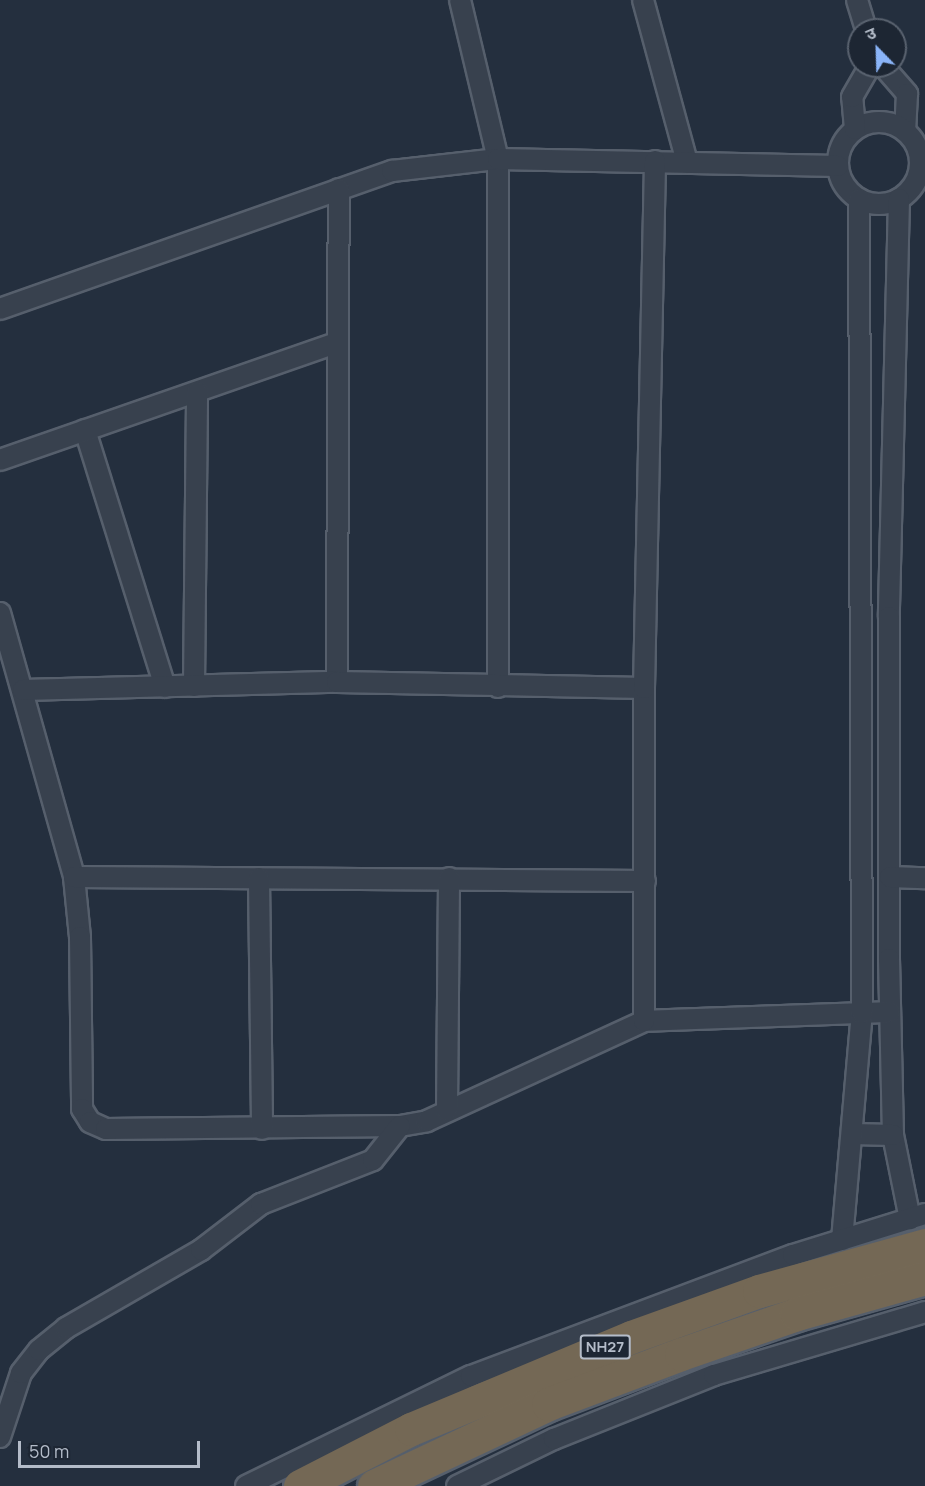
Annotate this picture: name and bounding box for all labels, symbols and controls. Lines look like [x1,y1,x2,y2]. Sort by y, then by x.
north arrow [847,18,907,78]
text: उ [862,21,879,45]
road number: NH27 [580,1335,630,1359]
scale bar [21,1429,202,1467]
text: 50 m [29,1439,69,1463]

